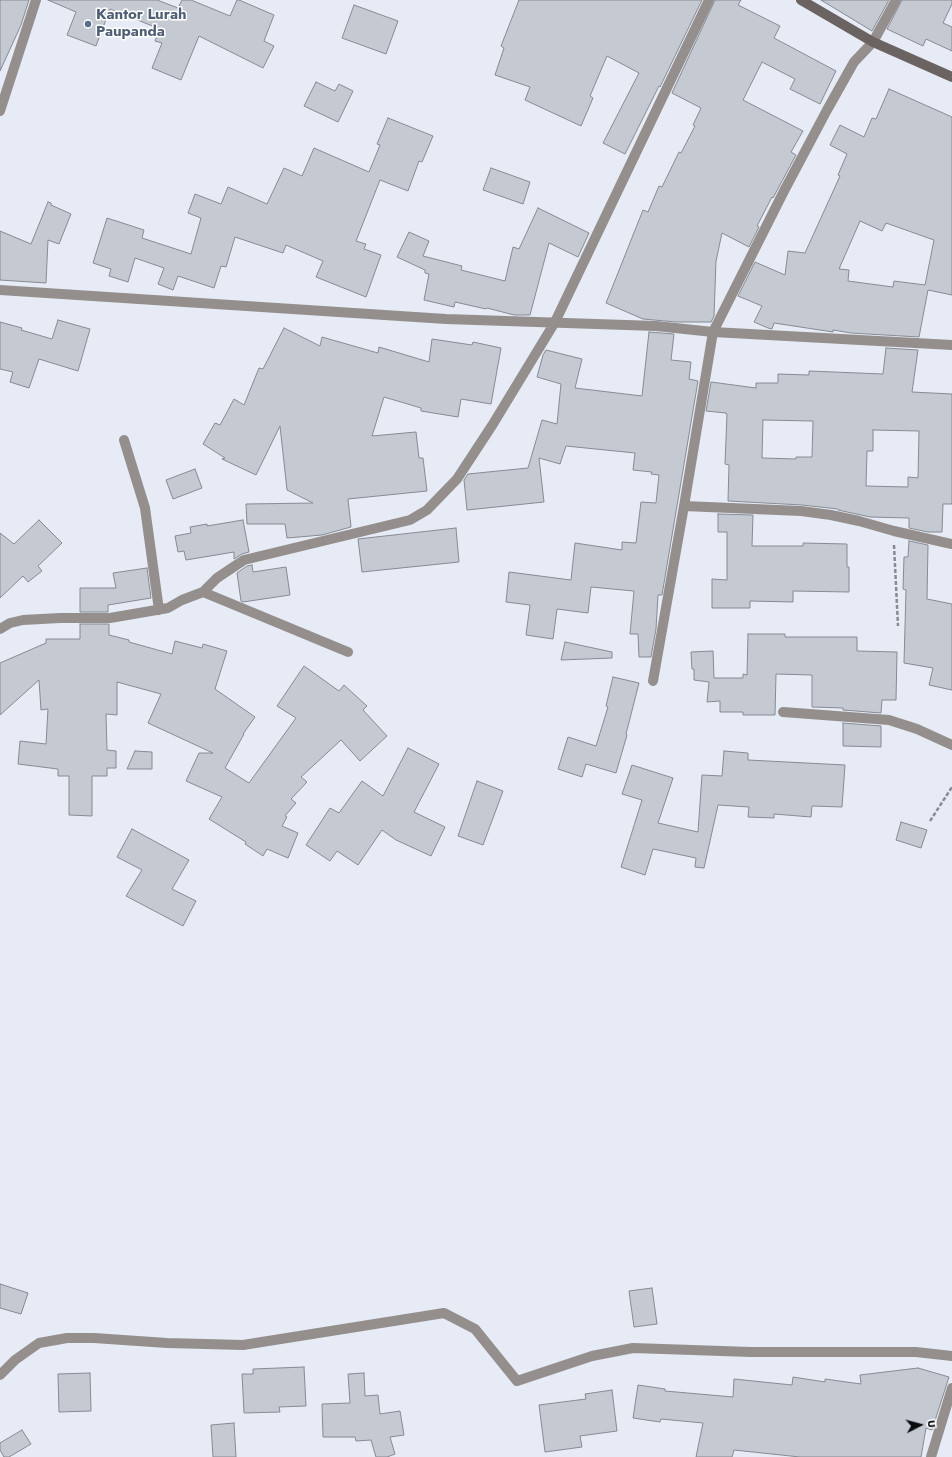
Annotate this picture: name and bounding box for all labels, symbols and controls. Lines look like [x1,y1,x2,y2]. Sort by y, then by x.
place label: Kantor Lurah Paupanda [96,6,187,41]
marker: Kantor Lurah Paupanda [83,19,93,29]
north arrow [900,1405,940,1445]
text: U [924,1419,940,1428]

